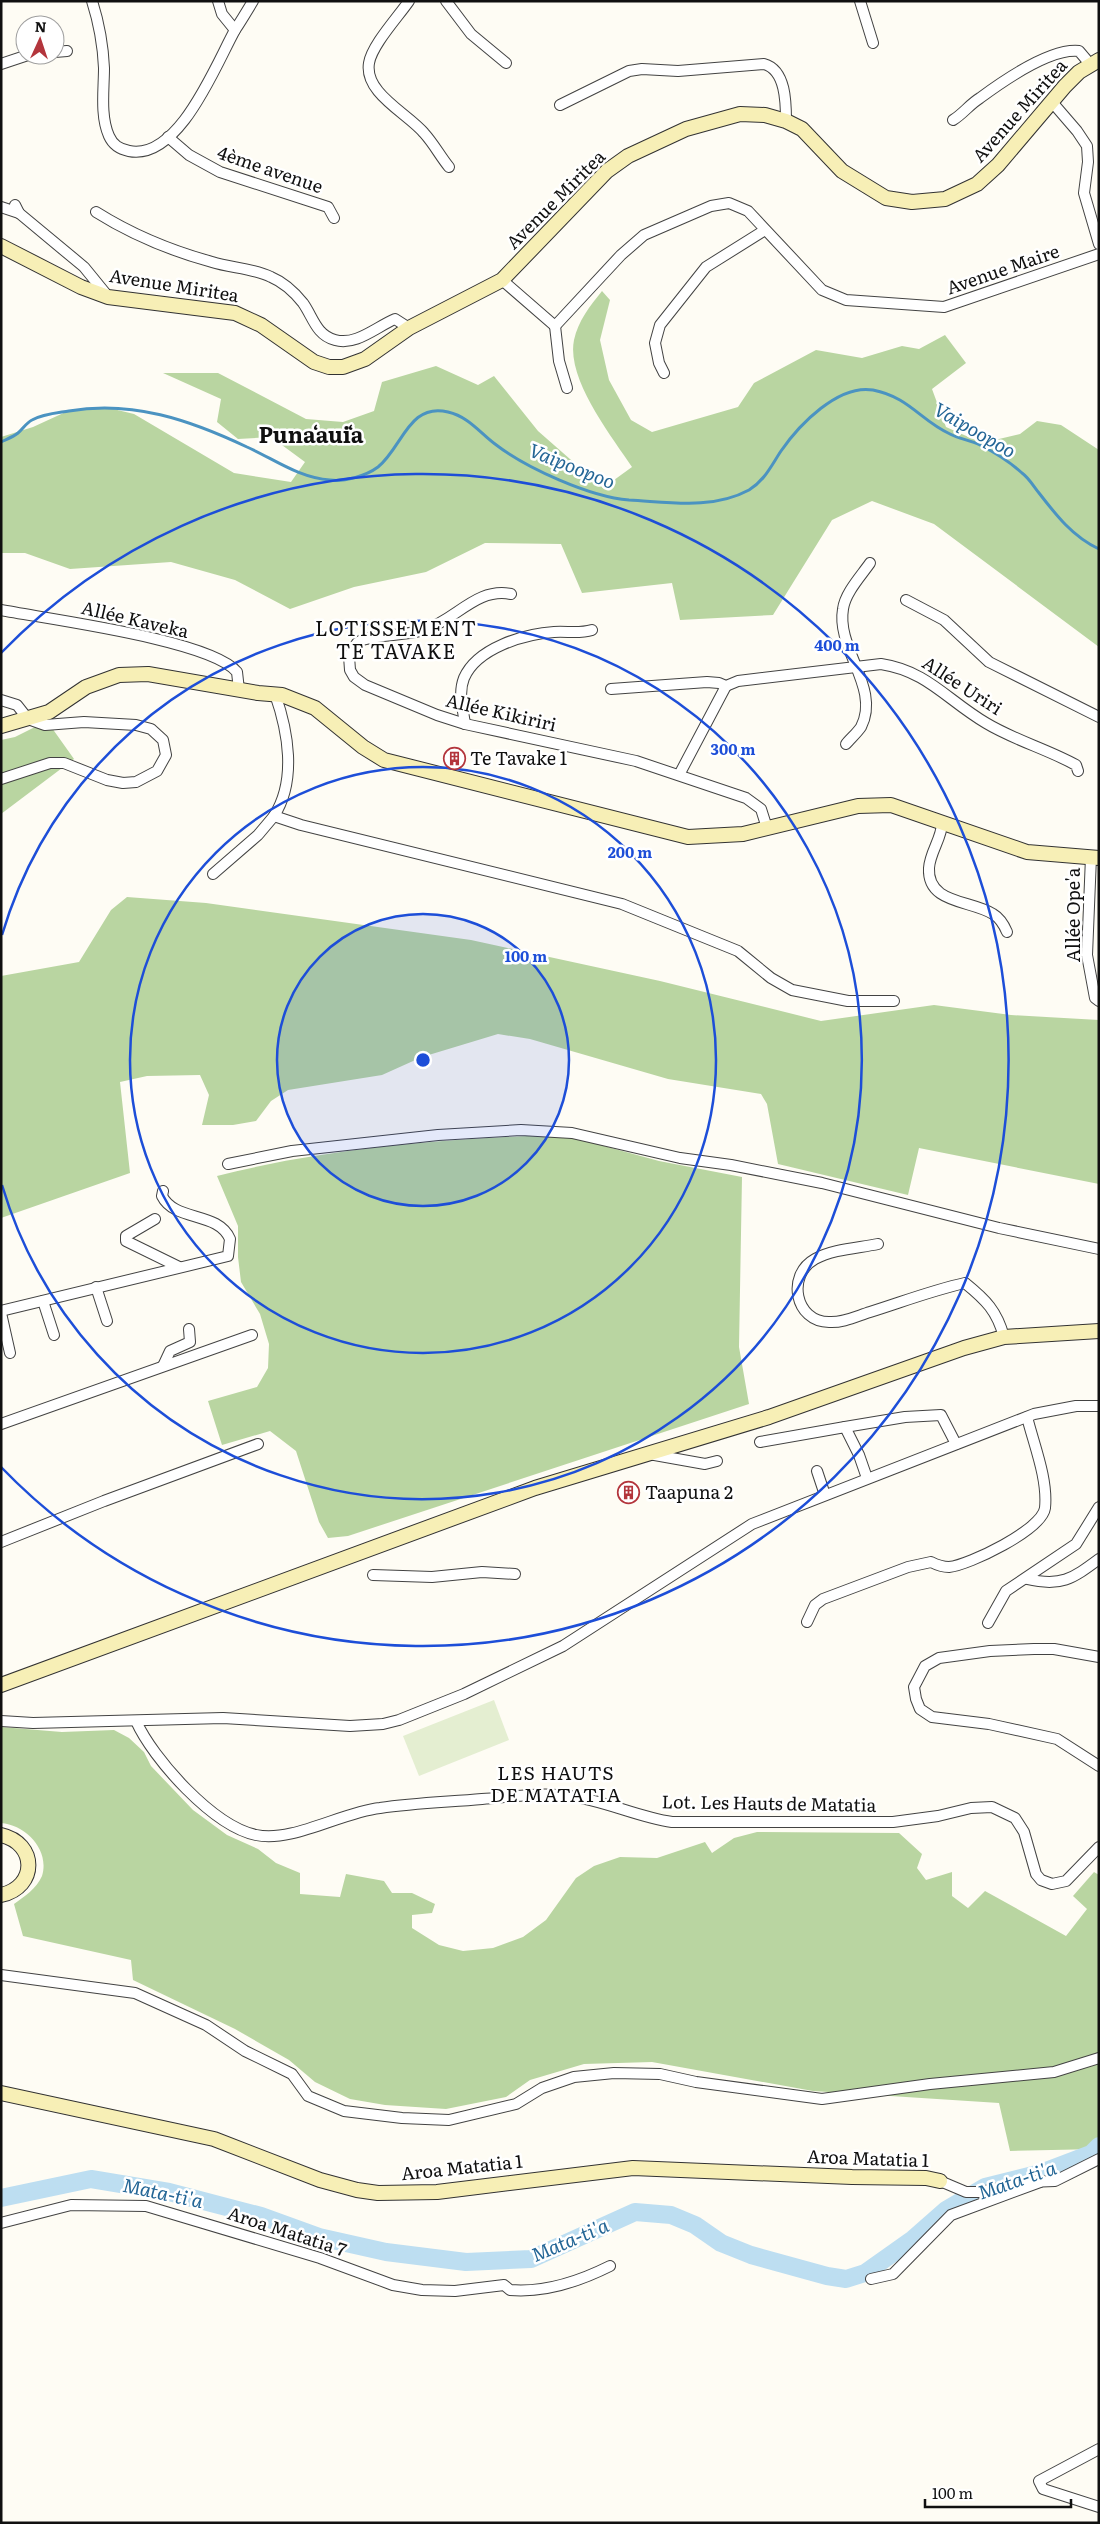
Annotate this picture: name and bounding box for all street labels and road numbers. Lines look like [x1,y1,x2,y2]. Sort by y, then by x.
street label: Avenue Miritea [965,52,1073,168]
street label: 4ème avenue [214,138,327,199]
street label: Avenue Miritea [499,143,611,255]
street label: Avenue Maire [942,237,1063,301]
street label: Avenue Miritea [107,261,241,308]
street label: Allée Kaveka [79,593,192,644]
street label: Allée Uriri [917,649,1008,721]
street label: Allée Kikiriri [443,686,559,737]
street label: Allée Ope'a [1059,867,1086,962]
street label: Lot. Les Hauts de Matatia [661,1787,877,1818]
street label: Aroa Matatia 1 [807,2142,930,2173]
street label: Aroa Matatia 1 [400,2147,524,2186]
street label: Aroa Matatia 7 [224,2199,351,2263]

